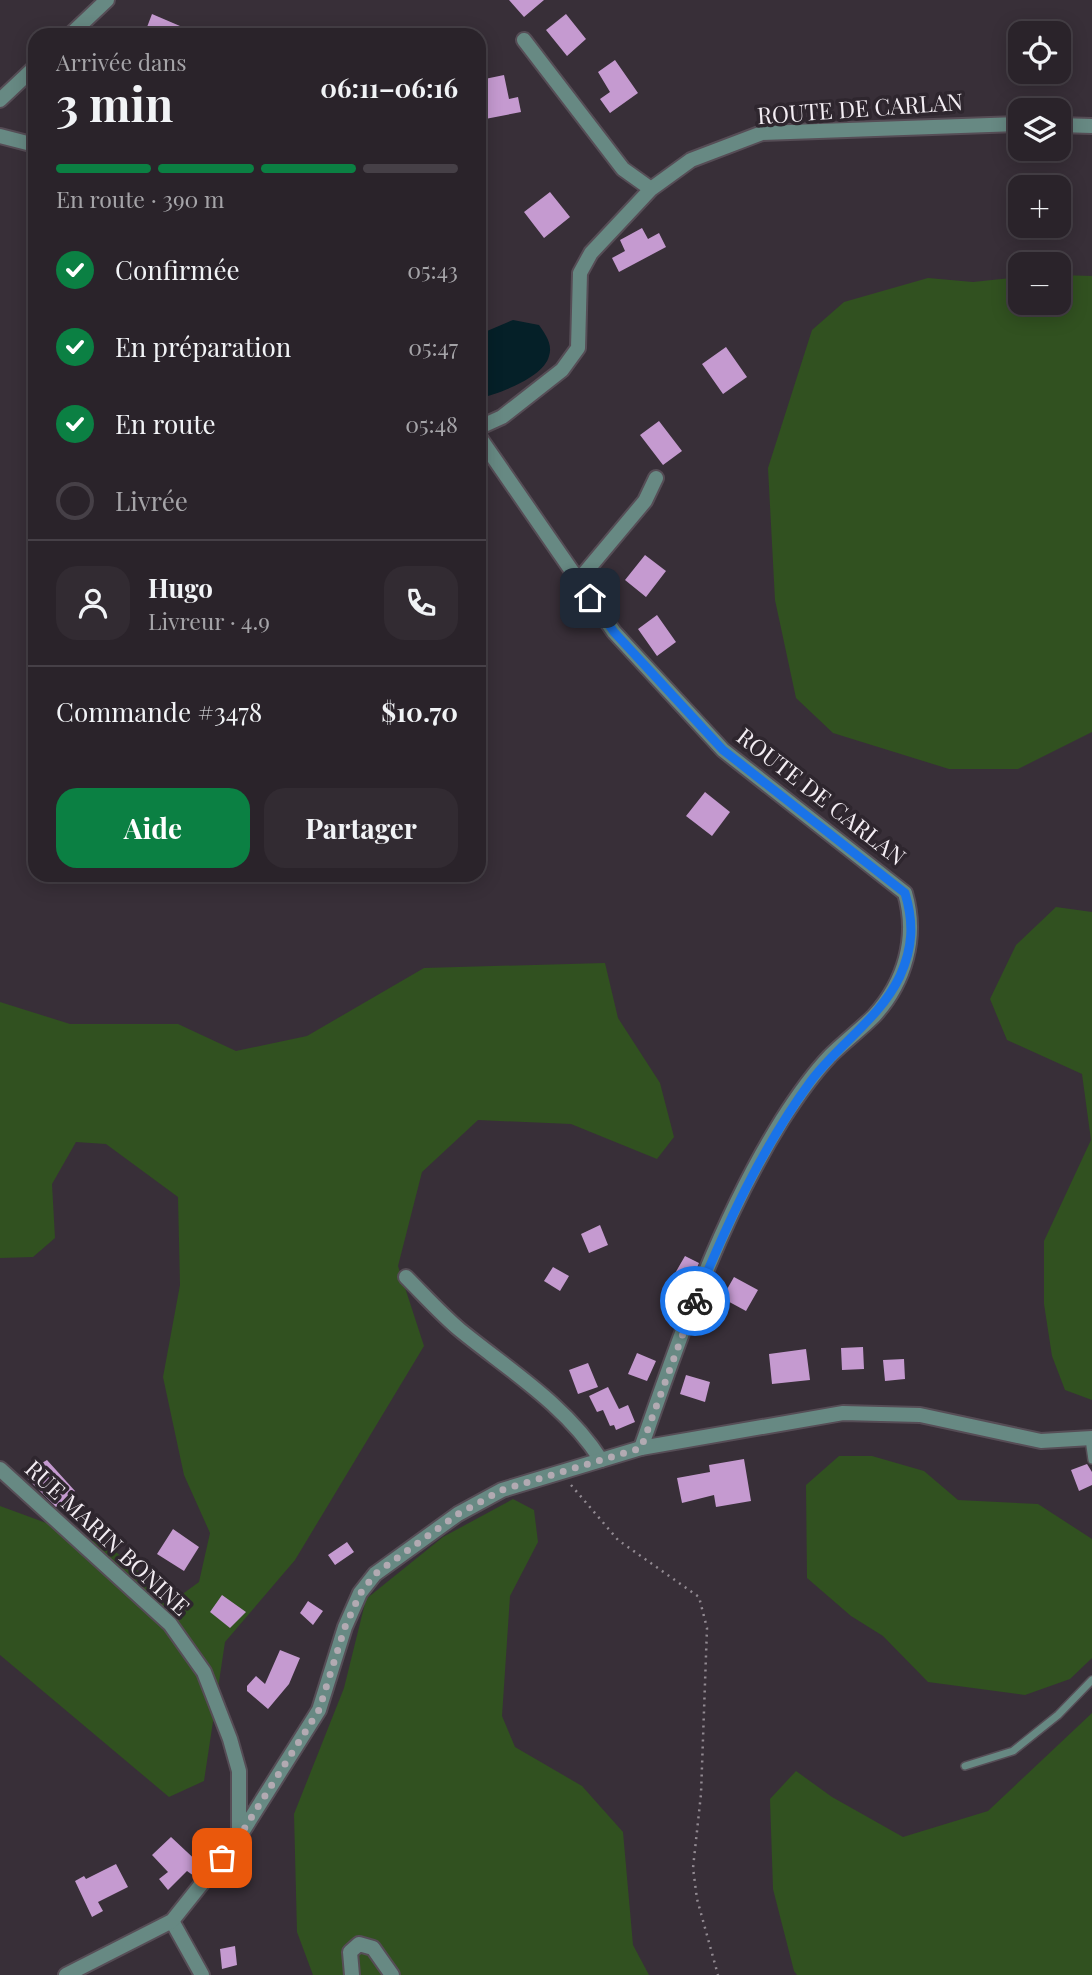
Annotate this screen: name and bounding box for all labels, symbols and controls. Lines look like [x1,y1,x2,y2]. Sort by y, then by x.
map controls [1008,21,1071,315]
button: locate [1008,21,1071,84]
text: Arrivée dans [56,46,187,77]
text: 06:11–06:16 [320,70,458,105]
text: 3 min [56,72,173,134]
street label: ROUTE DE CARLAN [756,85,964,130]
button: layers [1008,98,1071,161]
button: + [1008,175,1071,238]
text: En route · 390 m [56,183,225,214]
icon: check [56,251,94,289]
text: Confirmée [115,252,240,287]
button: − [1008,252,1071,315]
text: 05:43 [407,254,458,285]
icon: check [56,328,94,366]
text: En préparation [115,329,291,364]
text: 05:47 [408,331,458,362]
icon: check [56,405,94,443]
text: En route [115,406,216,441]
text: 05:48 [405,408,458,439]
text: Livrée [115,483,188,518]
button: person [56,566,130,640]
button: phone [384,566,458,640]
pin [560,568,620,628]
text: Hugo [148,570,213,605]
icon: home [571,579,609,617]
text: Livreur · 4.9 [148,605,270,636]
text: Commande #3478 [56,694,262,729]
text: $10.70 [381,694,458,729]
street label: ROUTE DE CARLAN [731,720,913,872]
button: Aide [56,788,250,868]
button: Partager [264,788,458,868]
courier [660,1266,730,1336]
icon: bike [676,1282,714,1320]
street label: RUE MARIN BONINE [19,1452,197,1621]
pin [192,1828,252,1888]
icon: bag [203,1839,241,1877]

